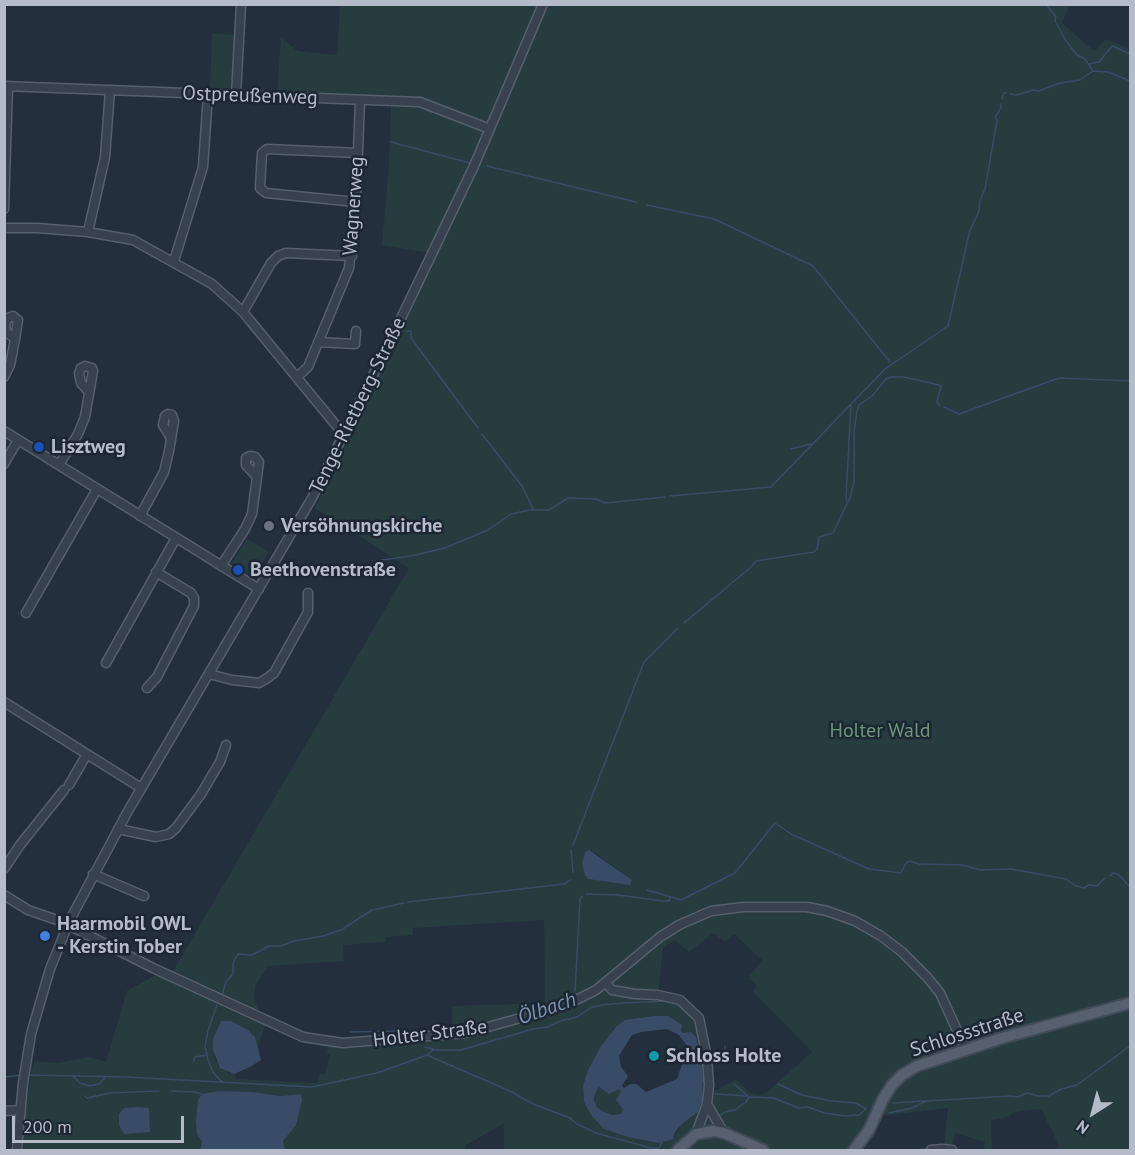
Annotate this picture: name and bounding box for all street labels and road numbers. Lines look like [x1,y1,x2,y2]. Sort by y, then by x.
street label: Ostpreußenweg [182,82,318,110]
street label: Wagnerweg [339,156,369,256]
street label: Tenge-Rietberg-Straße [305,314,411,498]
street label: Schlossstraße [907,1003,1027,1063]
street label: Holter Straße [371,1015,489,1053]

